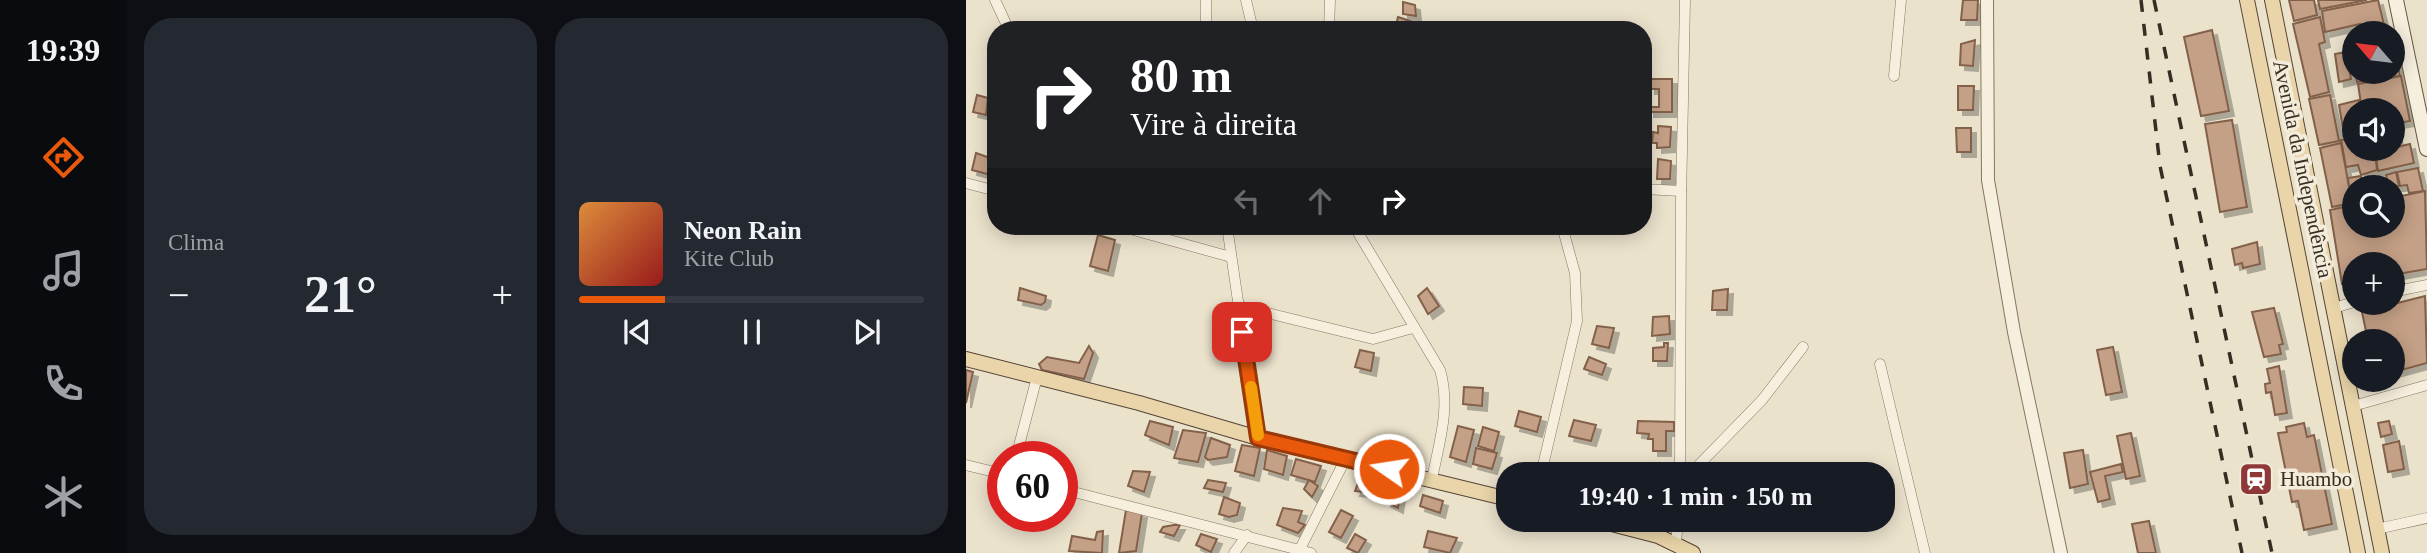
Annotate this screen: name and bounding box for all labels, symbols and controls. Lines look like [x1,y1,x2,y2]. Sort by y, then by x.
north arrow [2342,21,2404,84]
map controls [2342,21,2405,392]
text: 19:39 [26,32,100,68]
text: 80 m [1130,48,1232,103]
icon: right [1015,49,1106,140]
street label: Avenida da Independência [2268,58,2338,281]
button: sound [2342,98,2405,161]
text: Vire à direita [1130,106,1297,142]
icon: directions [39,133,88,182]
button: search [2342,175,2405,238]
icon: left [1228,182,1266,220]
icon: ahead [1301,182,1339,220]
icon: right [1374,182,1412,220]
text: Neon Rain [684,216,802,245]
text: Clima [168,230,224,255]
icon: music [39,246,88,295]
text: Kite Club [684,246,774,271]
button: + [2342,252,2405,315]
text: 21° [304,266,377,323]
text: − [168,274,189,316]
text: + [492,274,513,316]
pin [1212,302,1272,362]
icon: previous [618,313,656,351]
icon: pause [733,313,771,351]
icon: next [848,313,886,351]
icon: arrive [1223,313,1261,351]
button: − [2342,329,2405,392]
icon: phone [39,359,88,408]
position arrow [1352,432,1426,506]
speed limit sign: 60 [987,441,1078,532]
station icon: Huambo [2237,460,2275,498]
place label: Huambo [2280,467,2352,491]
icon: climate [39,472,88,521]
text: 19:40 · 1 min · 150 m [1579,482,1813,511]

